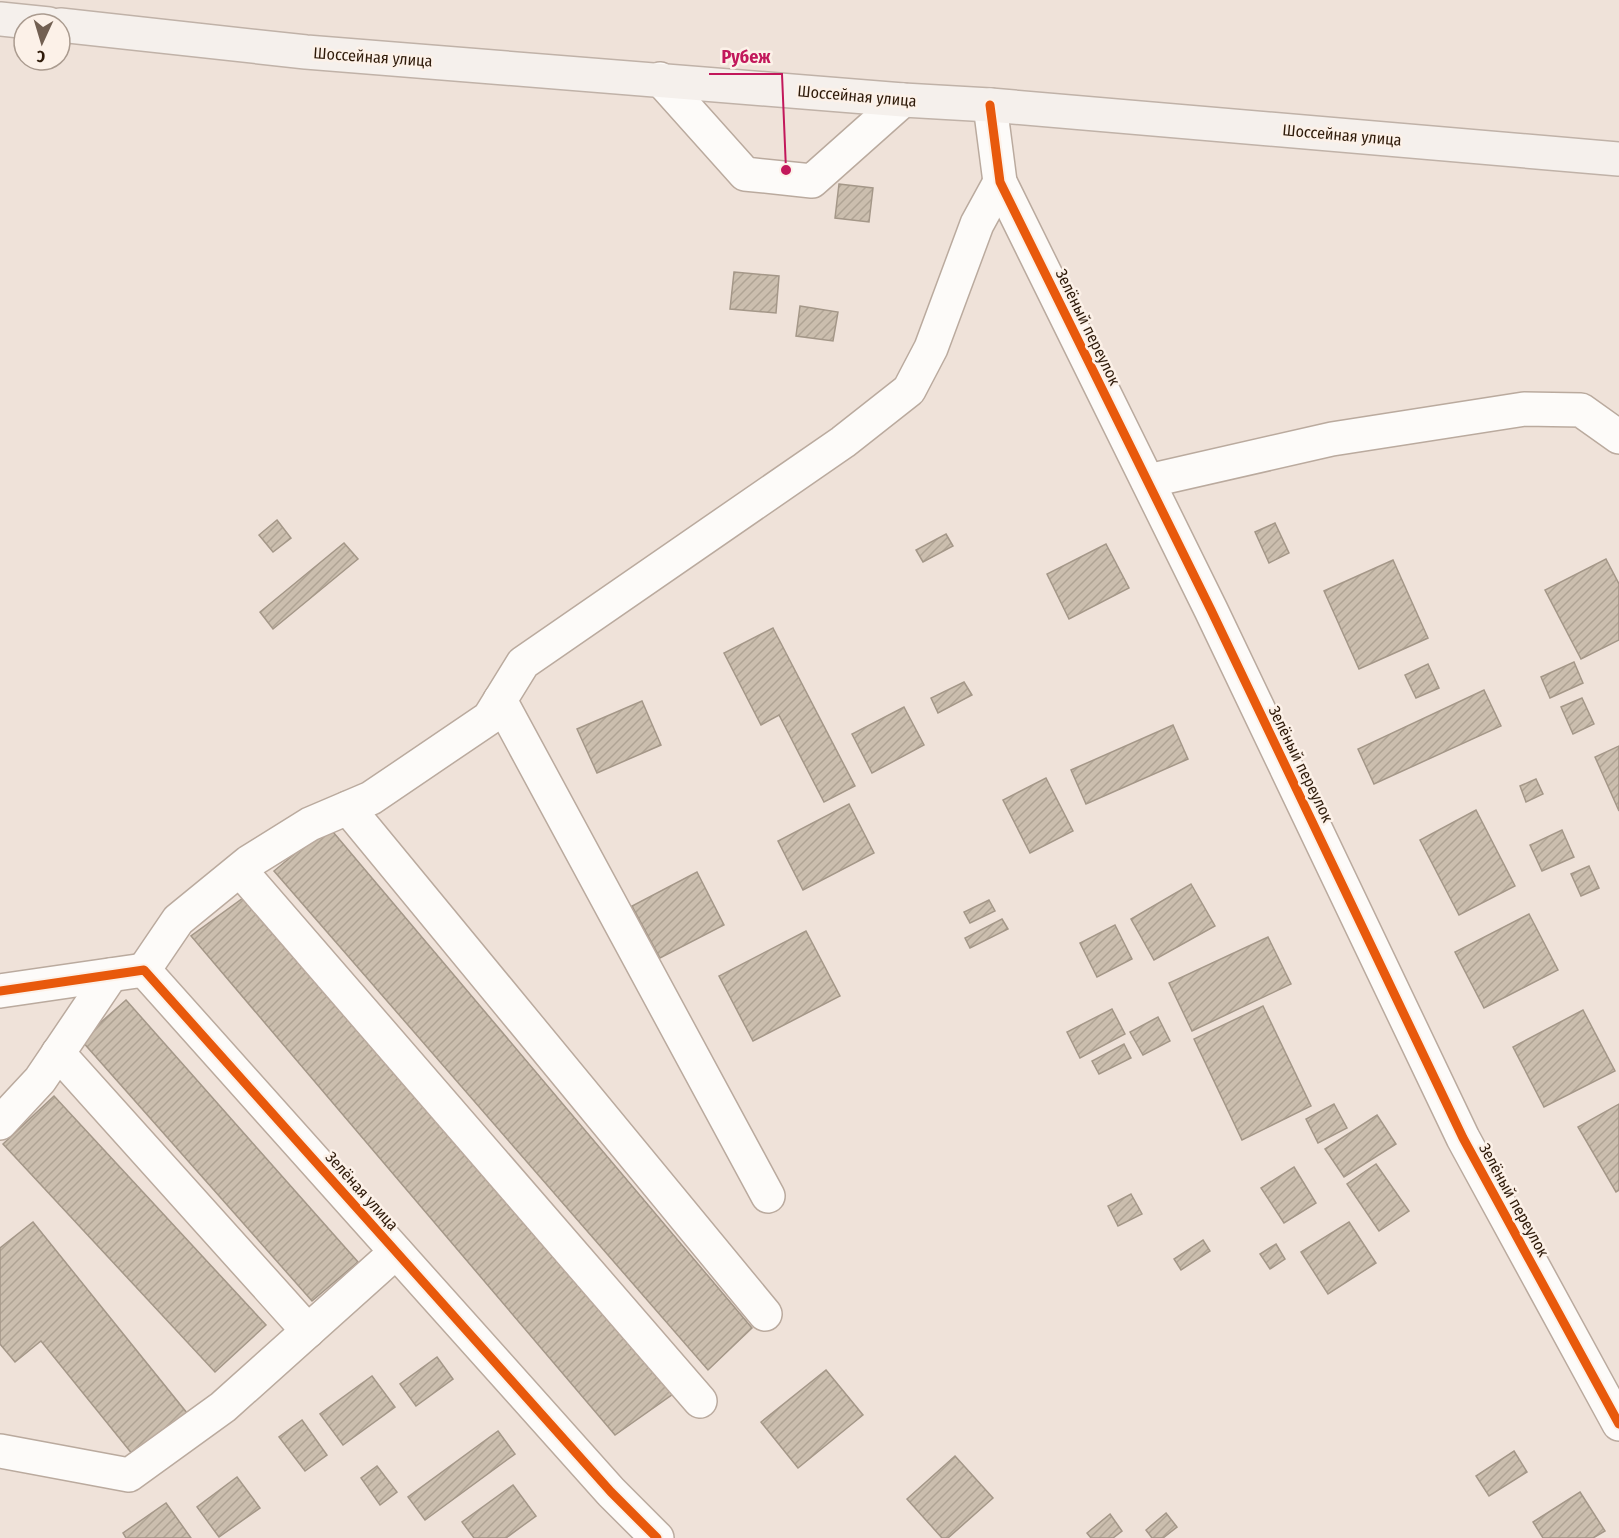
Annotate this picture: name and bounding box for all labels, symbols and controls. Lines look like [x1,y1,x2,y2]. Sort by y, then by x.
north arrow [12,12,72,72]
callout: Рубеж [709,38,782,74]
street label: Шоссейная улица [313,43,433,71]
text: Рубеж [722,46,771,68]
text: С [36,47,46,66]
street label: Шоссейная улица [797,81,917,111]
street label: Шоссейная улица [1282,120,1402,150]
street label: Зелёный переулок [1052,266,1125,389]
street label: Зелёный переулок [1265,703,1338,826]
street label: Зелёный переулок [1475,1140,1553,1260]
street label: Зелёная улица [322,1148,402,1234]

